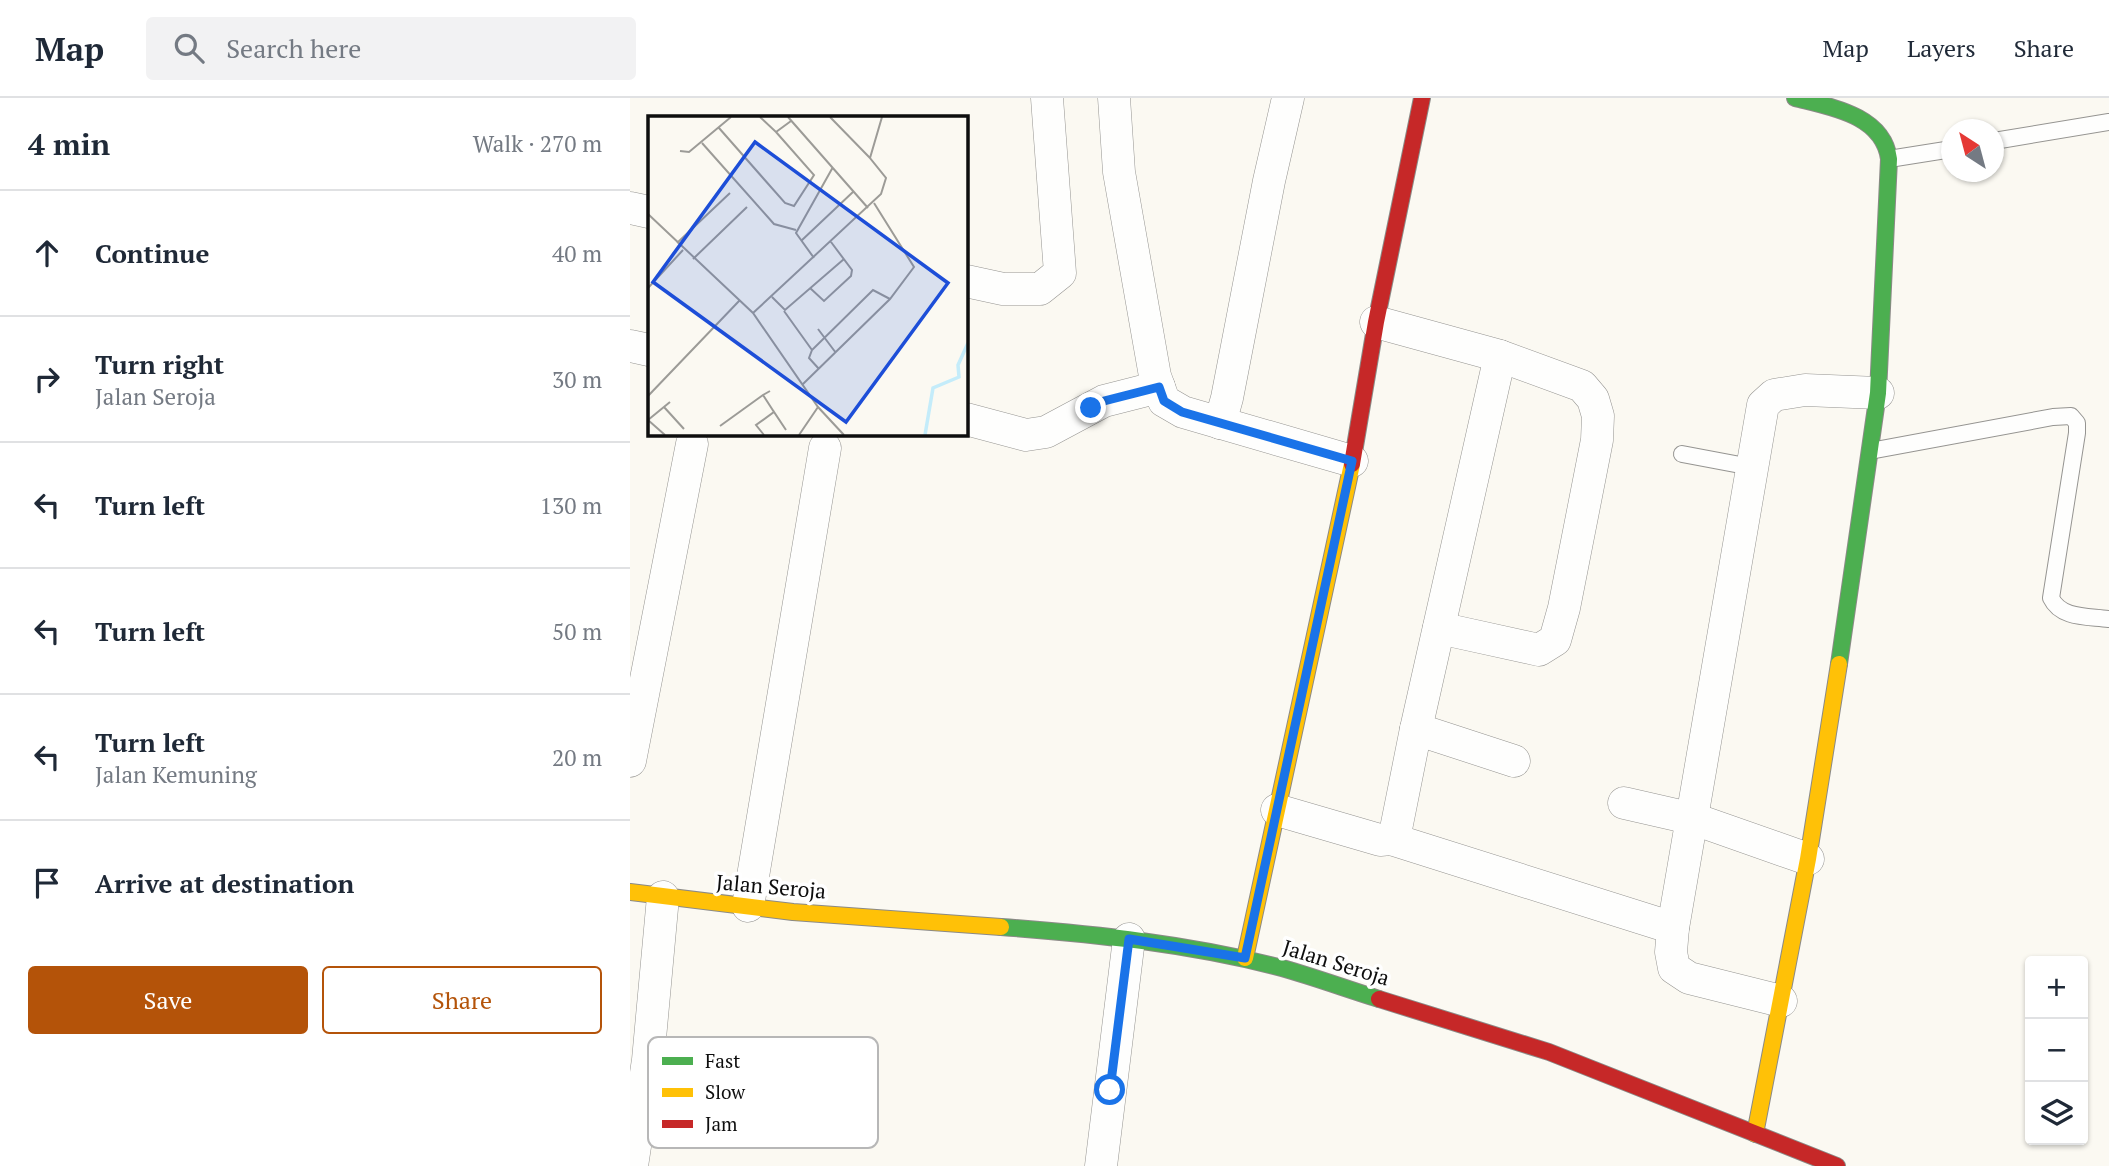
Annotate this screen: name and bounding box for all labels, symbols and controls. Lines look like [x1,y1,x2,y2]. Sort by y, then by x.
search box [146,17,636,80]
text: Map [35,27,104,70]
icon: search [170,29,208,67]
text: Search here [226,31,361,65]
text: Map [1822,32,1869,64]
text: Layers [1907,32,1976,64]
text: Share [2014,32,2074,64]
inset map [648,116,968,436]
north arrow [1941,119,2004,182]
text: 4 min [28,124,110,164]
text: Walk · 270 m [473,128,602,159]
icon: ahead [28,234,66,272]
text: Continue [95,236,209,270]
text: 40 m [552,238,602,269]
text: Turn right [95,347,224,381]
icon: right [28,360,66,398]
text: 30 m [552,364,602,395]
text: Jalan Seroja [95,381,216,412]
route end [1075,392,1106,423]
icon: left [28,486,66,524]
text: Turn left [95,488,205,522]
text: 130 m [540,490,602,521]
icon: left [28,612,66,650]
text: Turn left [95,614,205,648]
text: 50 m [552,616,602,647]
text: Turn left [95,725,205,759]
icon: left [28,738,66,776]
text: 20 m [552,742,602,773]
text: Jalan Kemuning [95,759,257,790]
icon: arrive [28,864,66,902]
text: Arrive at destination [95,866,354,900]
street label: Jalan Seroja [715,867,828,905]
street label: Jalan Seroja [1279,933,1394,992]
map controls [2025,956,2088,1145]
button: + [2025,956,2088,1019]
button: Save [28,966,308,1034]
button: Share [322,966,602,1034]
button: − [2025,1019,2088,1082]
legend [648,1037,878,1148]
text: Fast [705,1048,740,1073]
route start [1094,1074,1125,1105]
text: Slow [705,1079,746,1104]
button: layers [2025,1082,2088,1145]
text: Jam [705,1111,738,1136]

